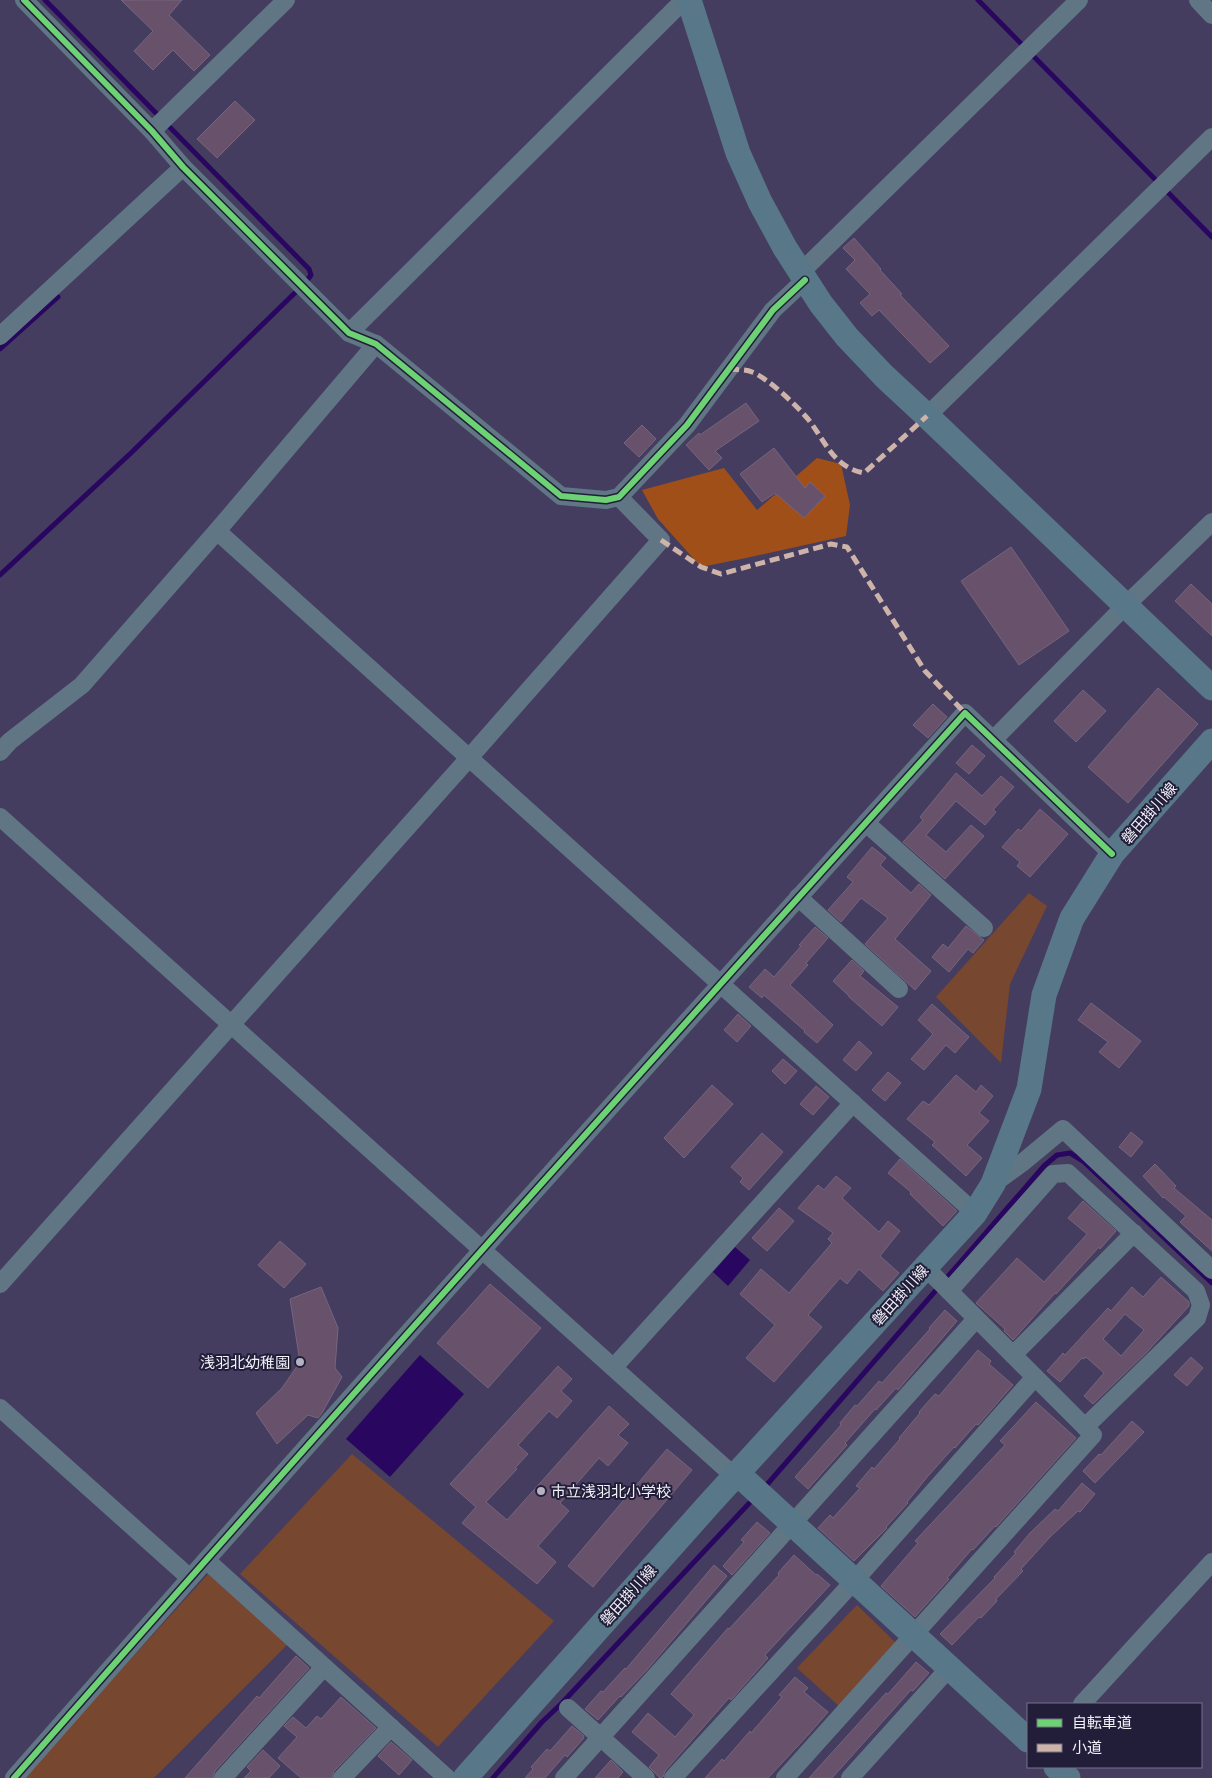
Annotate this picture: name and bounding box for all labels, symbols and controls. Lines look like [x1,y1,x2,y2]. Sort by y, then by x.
street label: 磐田掛川線 [1117,778,1181,848]
street label: 磐田掛川線 [868,1261,932,1329]
place label: 浅羽北幼稚園 [200,1353,290,1372]
marker: 浅羽北幼稚園 [294,1356,306,1368]
place label: 市立浅羽北小学校 [551,1482,671,1501]
marker: 市立浅羽北小学校 [535,1485,547,1497]
street label: 磐田掛川線 [596,1561,660,1629]
legend [1027,1703,1202,1768]
text: 自転車道 [1072,1713,1132,1732]
text: 小道 [1072,1738,1102,1757]

